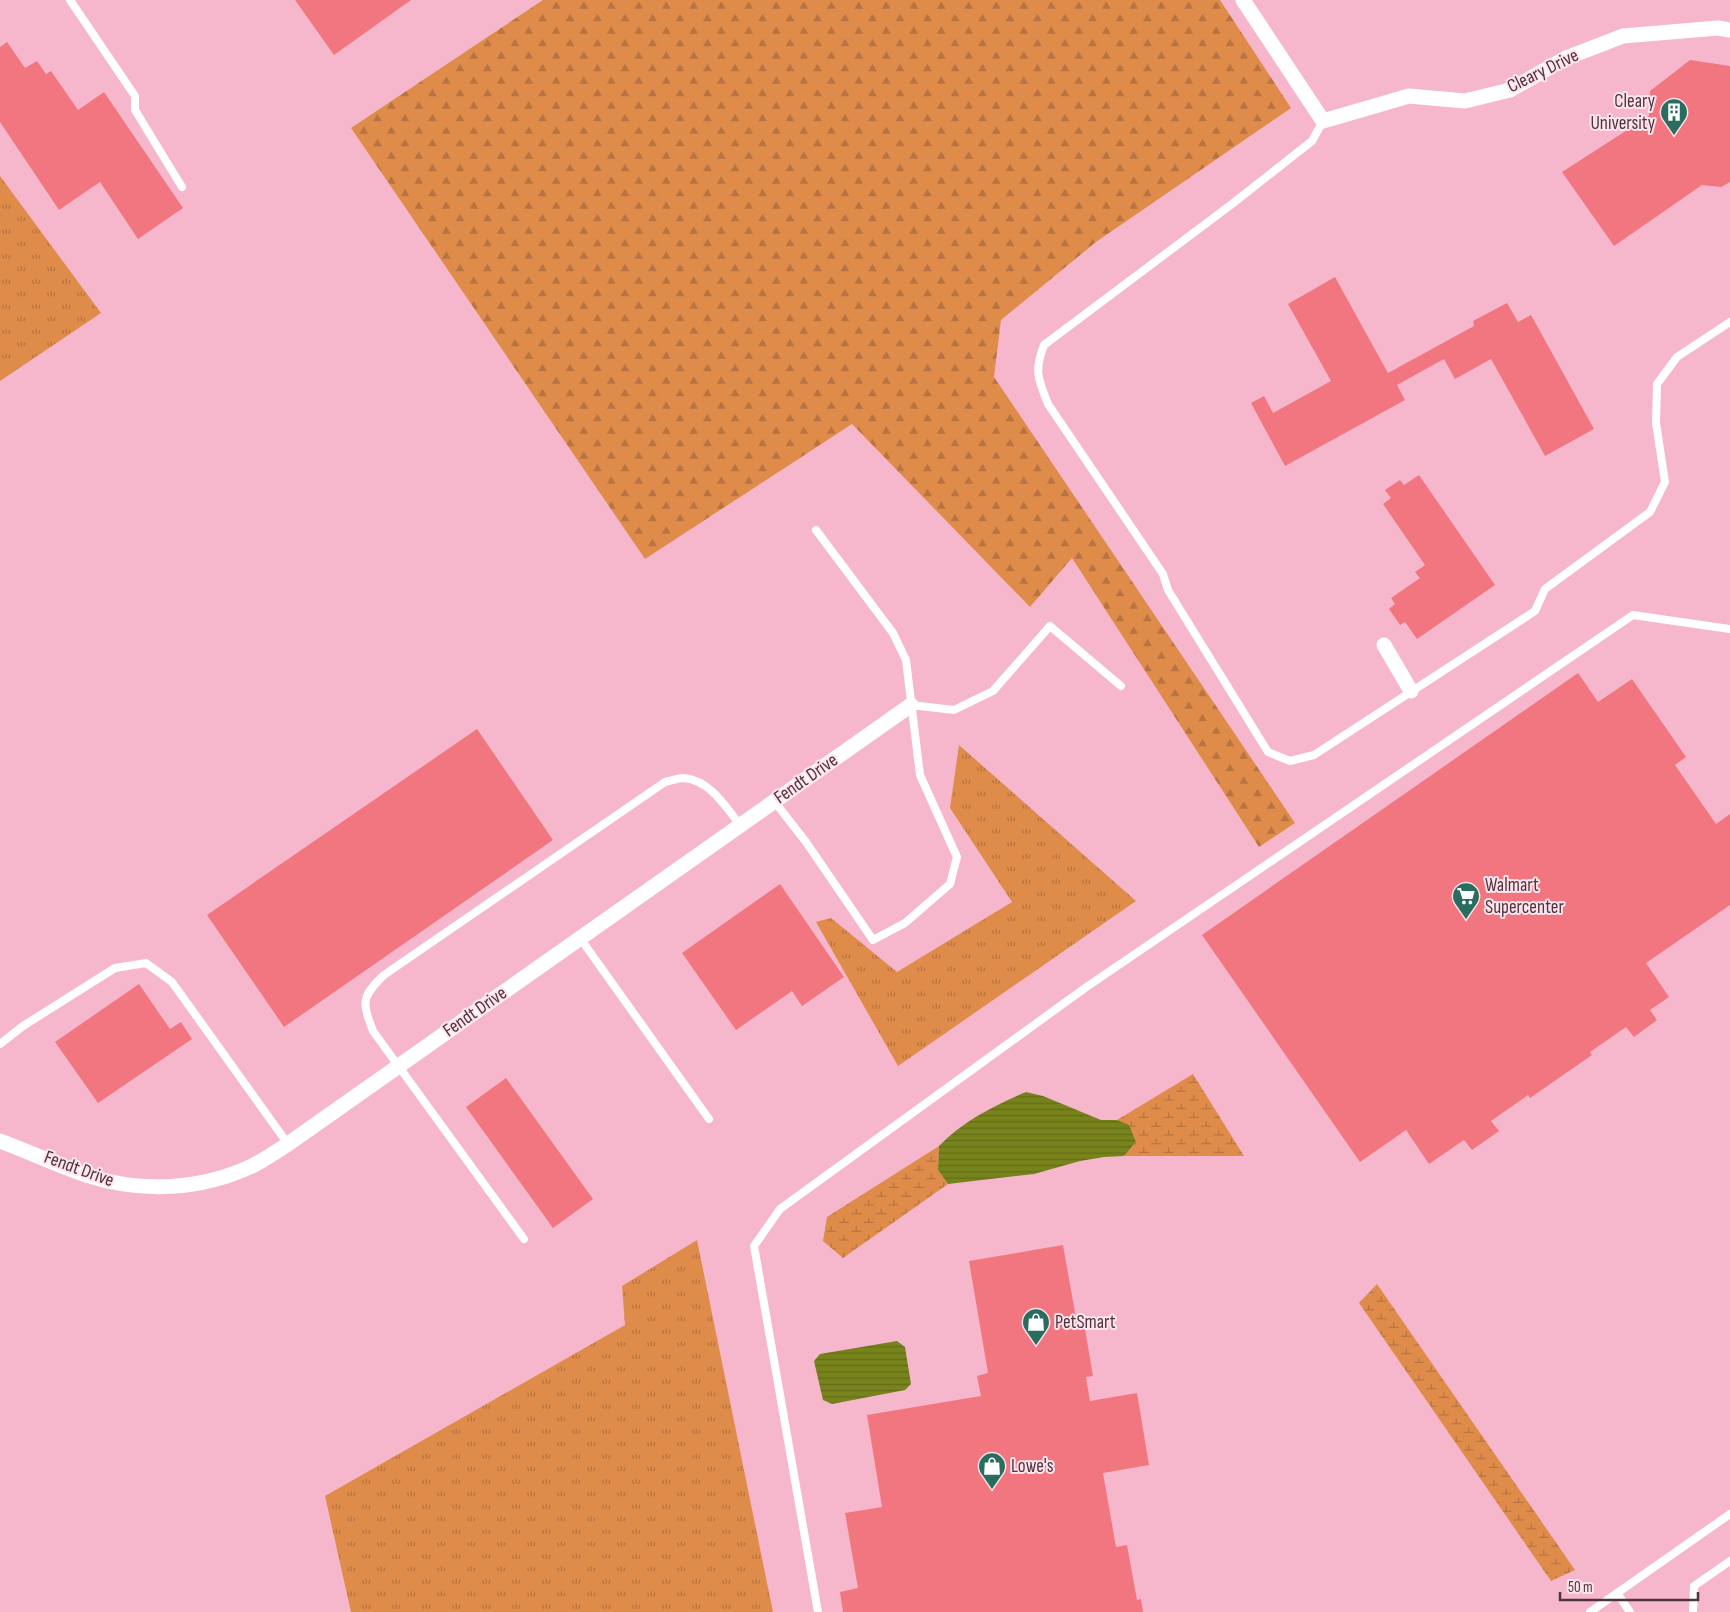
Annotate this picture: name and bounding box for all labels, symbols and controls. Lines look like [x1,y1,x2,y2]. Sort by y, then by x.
street label: Cleary Drive [1503,44,1583,98]
place label: Cleary University [1590,90,1656,135]
building icon: Cleary University [1659,97,1689,136]
street label: Fendt Drive [770,749,842,809]
place label: Walmart Supercenter [1485,874,1564,919]
supermarket icon: Walmart Supercenter [1451,881,1481,920]
street label: Fendt Drive [439,982,511,1042]
street label: Fendt Drive [41,1146,117,1192]
shop icon: PetSmart [1021,1307,1051,1346]
place label: PetSmart [1055,1311,1116,1334]
shop icon: Lowe's [977,1451,1007,1490]
place label: Lowe's [1011,1455,1054,1478]
scale bar [1560,1570,1698,1602]
text: 50 m [1568,1578,1593,1597]

